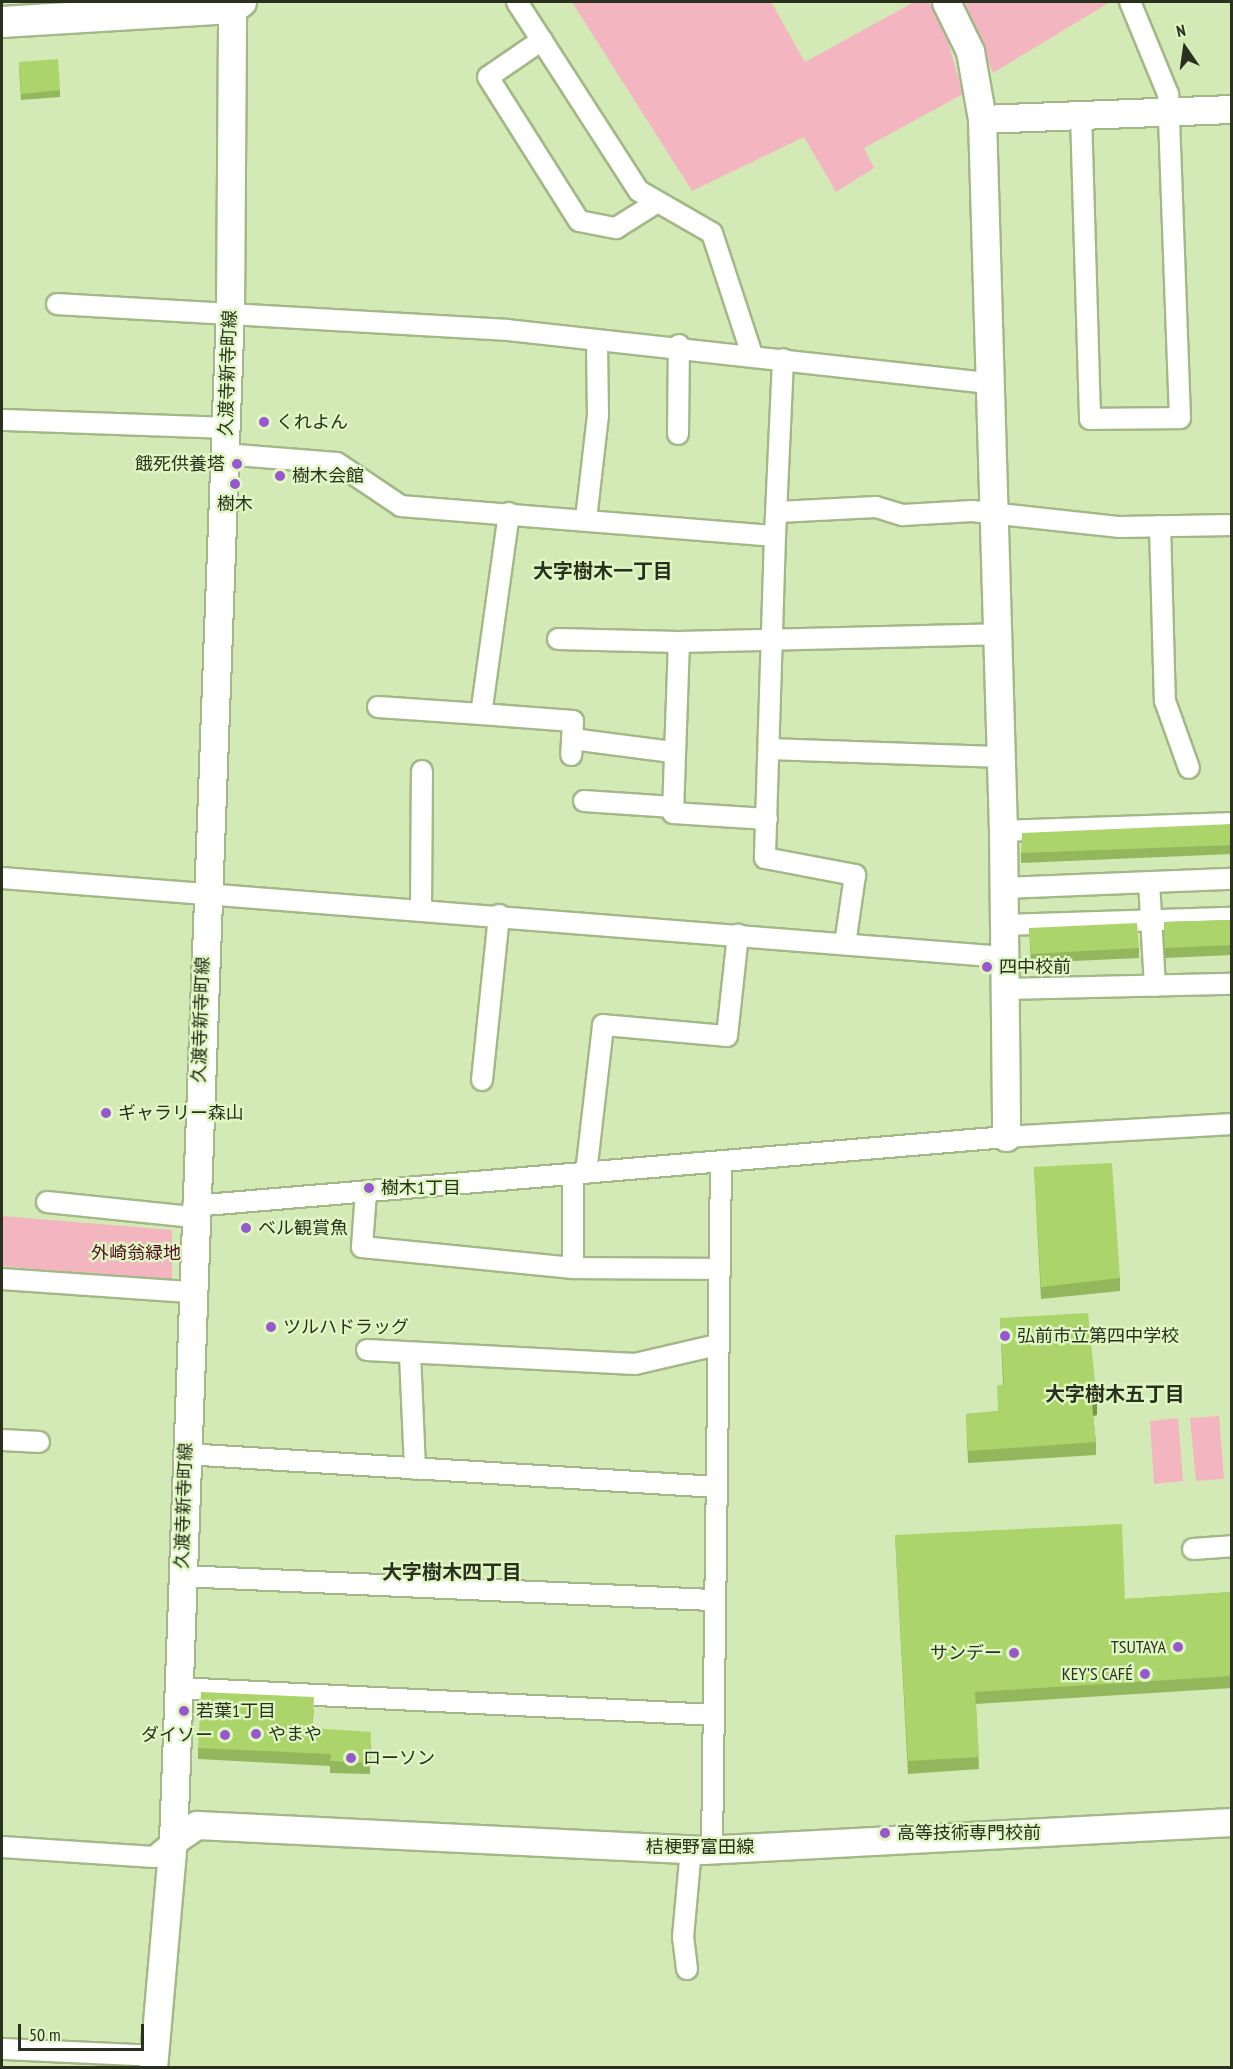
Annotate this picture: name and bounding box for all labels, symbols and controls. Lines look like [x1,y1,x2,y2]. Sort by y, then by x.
north arrow [1155,18,1215,78]
text: N [1174,20,1187,41]
street label: 久渡寺新寺町線 [215,310,241,436]
place label: くれよん [276,411,348,433]
marker: くれよん [257,415,271,429]
place label: 餓死供養塔 [135,453,225,475]
marker: 餓死供養塔 [230,457,244,471]
place label: 樹木会館 [292,465,364,487]
marker: 樹木会館 [273,469,287,483]
marker: 樹木 [228,477,242,491]
place label: 樹木 [217,493,253,515]
district label: 大字樹木一丁目 [533,559,673,583]
place label: 四中校前 [999,956,1071,978]
street label: 久渡寺新寺町線 [188,957,214,1083]
marker: 四中校前 [980,960,994,974]
place label: ギャラリー森山 [118,1102,244,1124]
marker: ギャラリー森山 [99,1106,113,1120]
place label: 樹木1丁目 [381,1177,461,1199]
marker: 樹木1丁目 [362,1181,376,1195]
place label: ベル観賞魚 [258,1217,348,1239]
marker: ベル観賞魚 [239,1221,253,1235]
park label: 外崎翁緑地 [91,1242,181,1264]
place label: ツルハドラッグ [283,1316,409,1338]
marker: ツルハドラッグ [264,1320,278,1334]
place label: 弘前市立第四中学校 [1017,1325,1179,1347]
marker: 弘前市立第四中学校 [998,1329,1012,1343]
district label: 大字樹木五丁目 [1045,1382,1185,1406]
street label: 久渡寺新寺町線 [171,1443,197,1569]
district label: 大字樹木四丁目 [382,1560,522,1584]
place label: TSUTAYA [1111,1636,1166,1658]
marker: TSUTAYA [1171,1640,1185,1654]
place label: サンデー [930,1642,1002,1664]
marker: サンデー [1007,1646,1021,1660]
place label: KEY’S CAFÉ [1062,1663,1133,1685]
marker: KEY’S CAFÉ [1138,1667,1152,1681]
place label: 若葉1丁目 [196,1700,276,1722]
marker: 若葉1丁目 [177,1704,191,1718]
place label: やまや [268,1723,322,1745]
place label: ダイソー [141,1724,213,1746]
marker: やまや [249,1727,263,1741]
marker: ダイソー [218,1728,232,1742]
place label: ローソン [363,1747,435,1769]
marker: ローソン [344,1751,358,1765]
place label: 高等技術専門校前 [897,1822,1041,1844]
marker: 高等技術専門校前 [878,1826,892,1840]
street label: 桔梗野富田線 [646,1836,754,1858]
scale bar [21,2012,147,2050]
text: 50 m [29,2023,61,2046]

